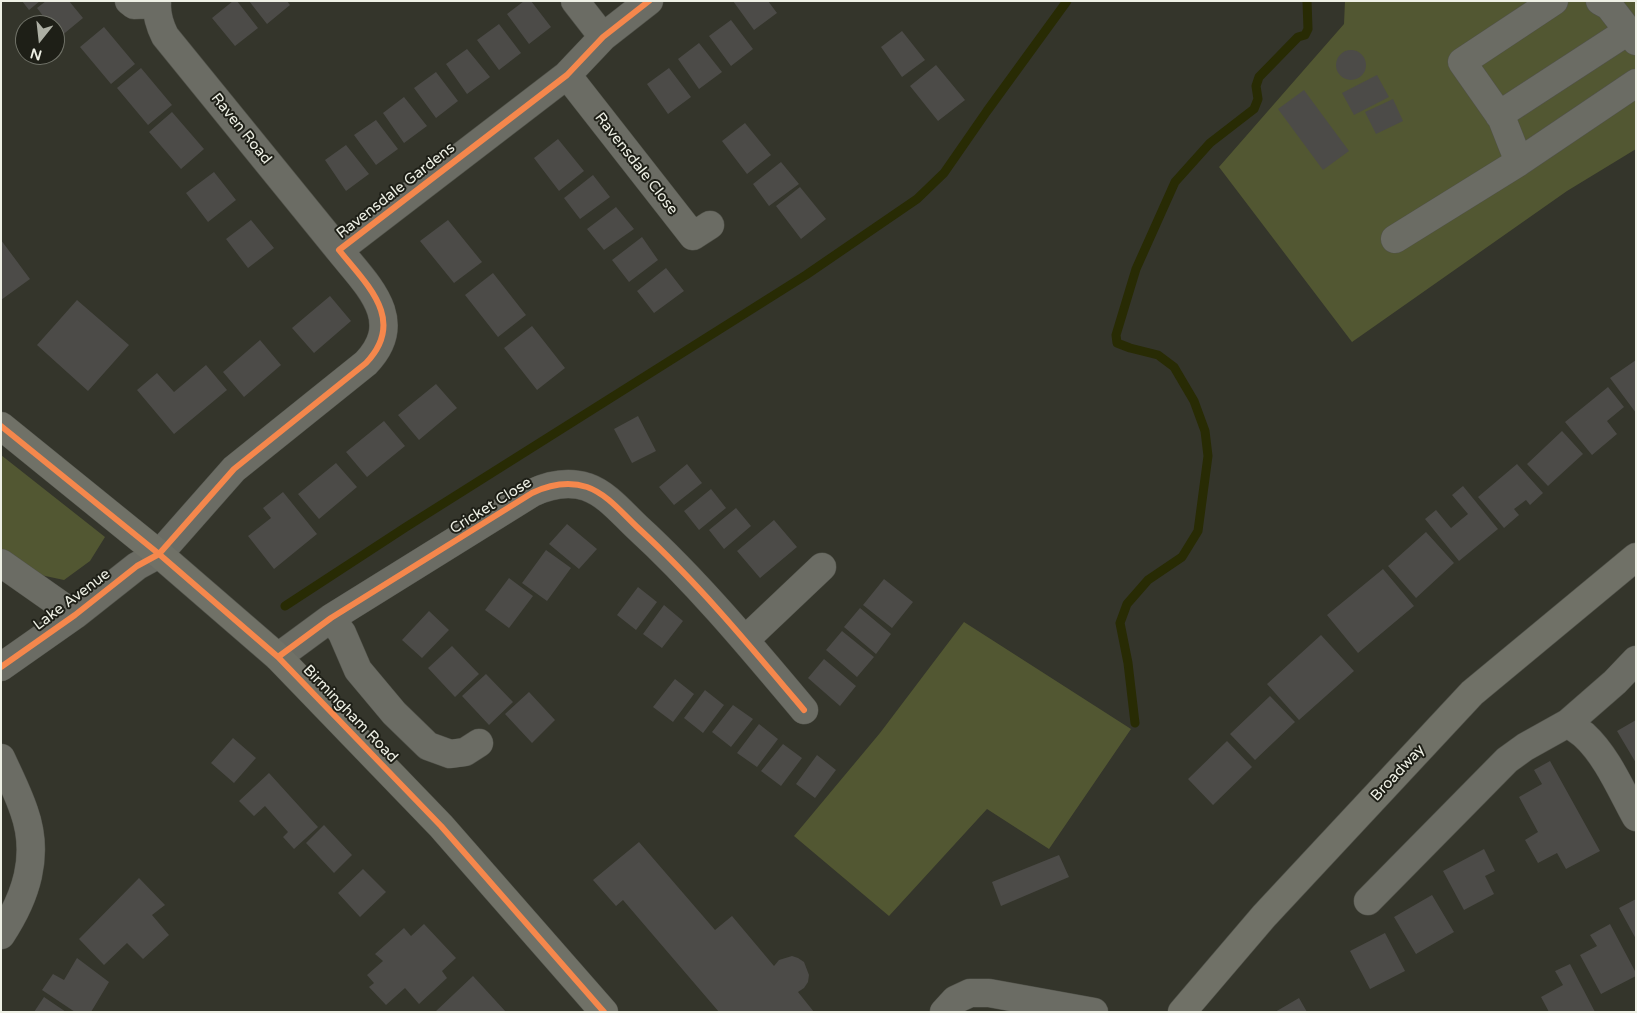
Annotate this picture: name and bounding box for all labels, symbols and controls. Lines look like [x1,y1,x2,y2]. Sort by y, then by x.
north arrow [15,15,65,65]
text: N [28,44,44,64]
street label: Raven Road [207,90,275,168]
street label: Ravensdale Close [591,109,681,219]
street label: Ravensdale Gardens [333,139,459,243]
street label: Cricket Close [447,474,535,538]
street label: Lake Avenue [30,565,114,635]
street label: Birmingham Road [299,661,401,767]
street label: Broadway [1367,741,1429,805]

